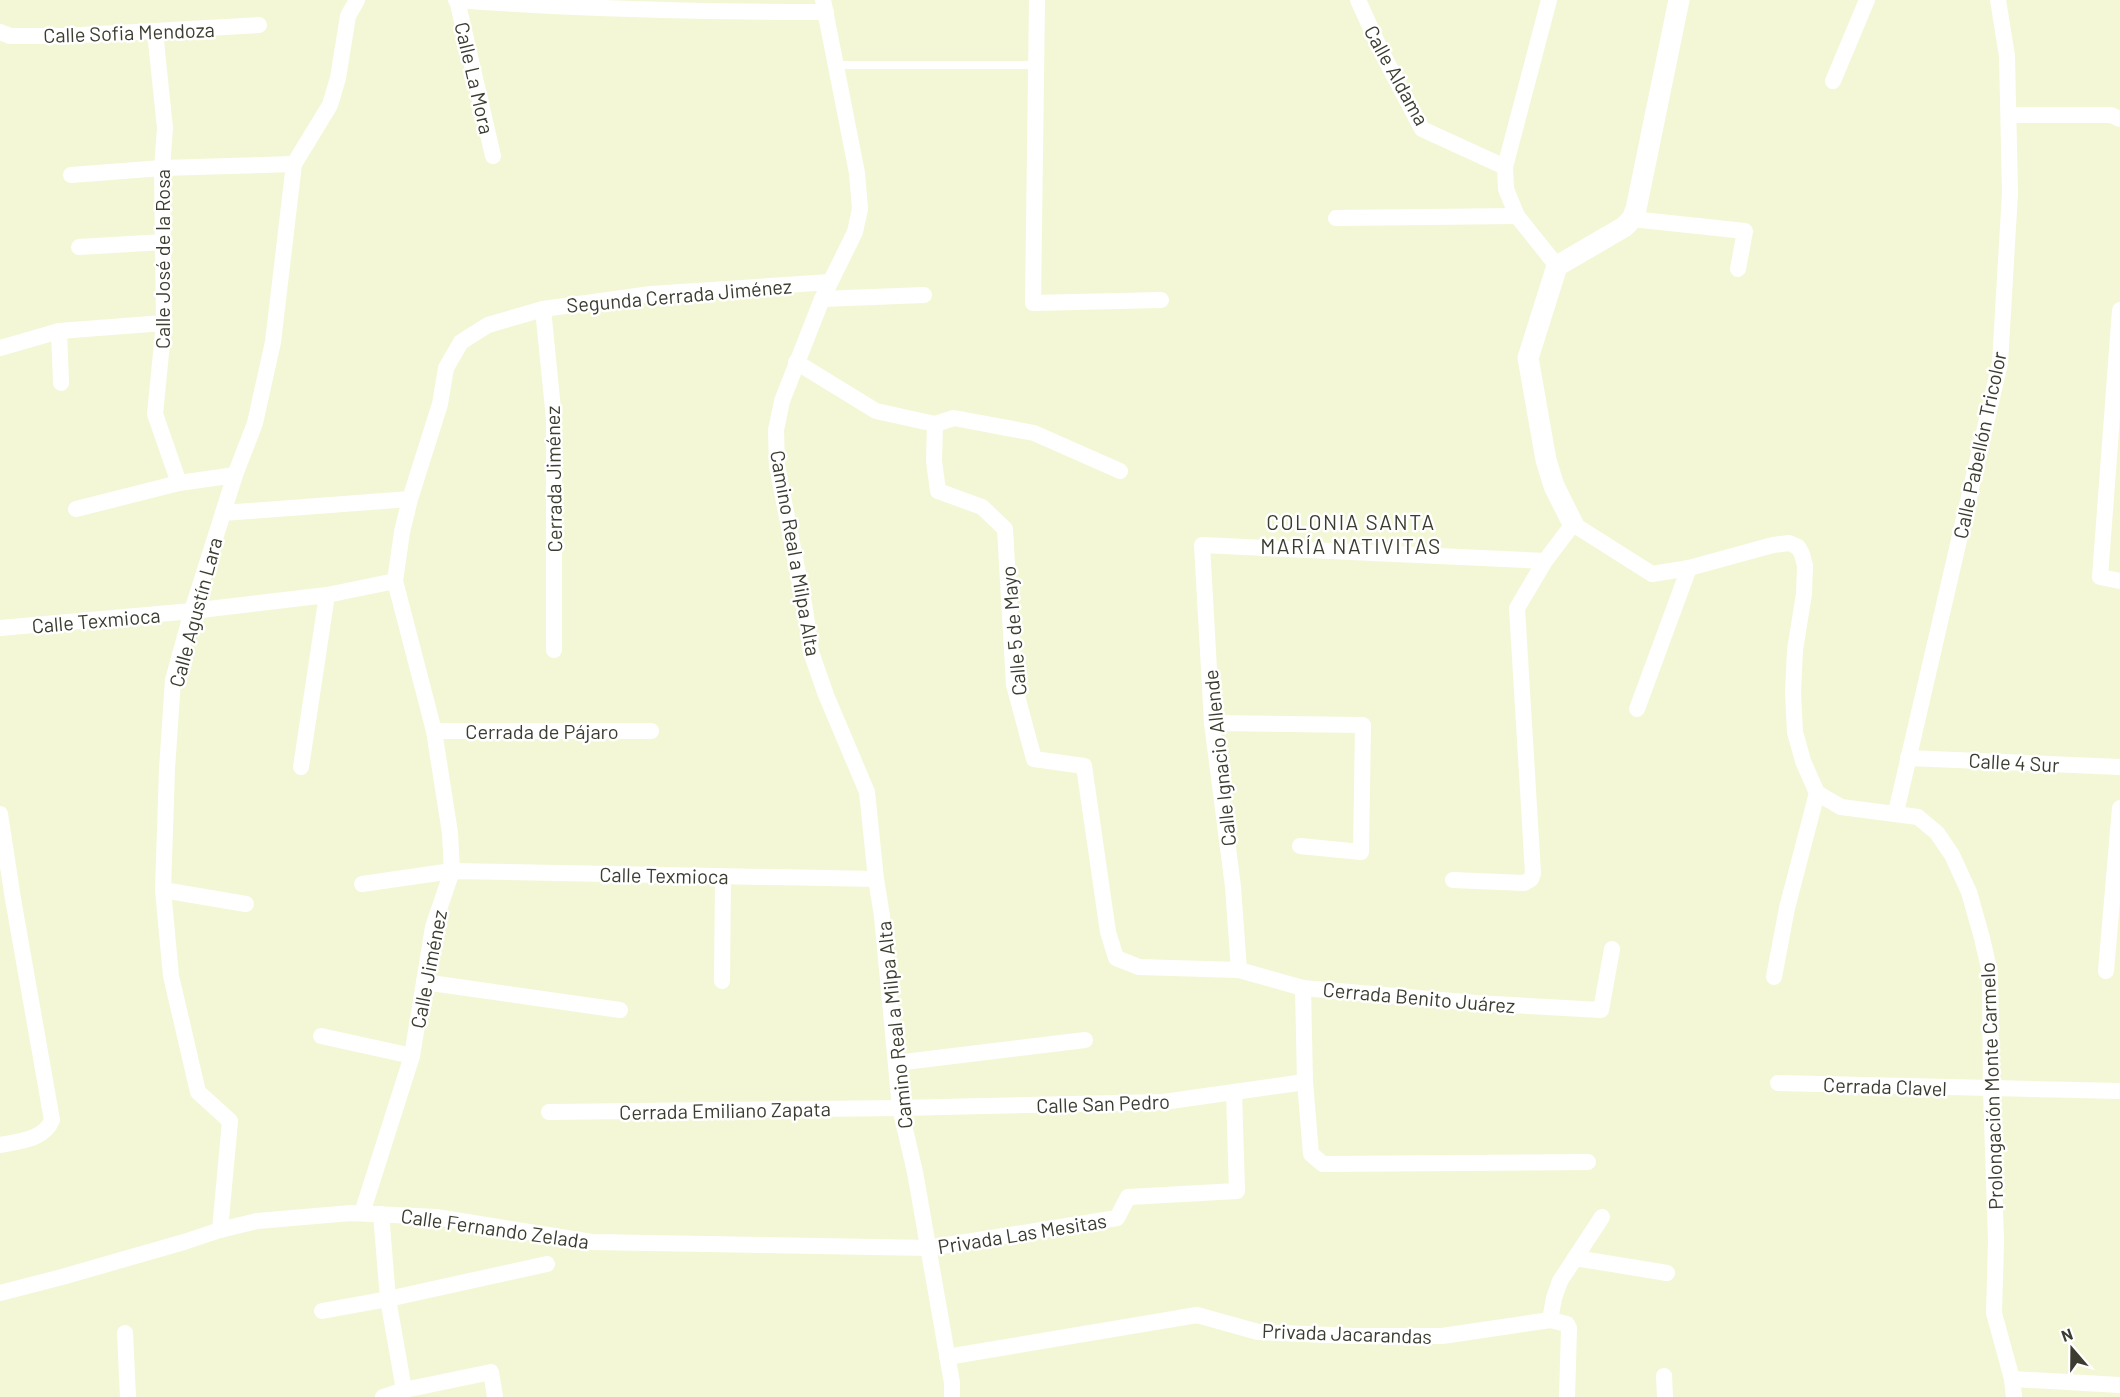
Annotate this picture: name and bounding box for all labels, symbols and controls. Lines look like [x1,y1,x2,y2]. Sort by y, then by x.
street label: Calle Sofia Mendoza [43,17,215,47]
street label: Calle La Mora [450,20,500,136]
street label: Calle Aldama [1360,21,1434,129]
street label: Calle José de la Rosa [150,169,174,349]
street label: Segunda Cerrada Jiménez [565,273,793,317]
street label: Calle Pabellón Tricolor [1947,349,2011,541]
street label: Cerrada Jiménez [540,405,566,552]
street label: Camino Real a Milpa Alta [766,448,826,658]
district label: COLONIA SANTA MARÍA NATIVITAS [1260,509,1442,558]
street label: Calle Agustín Lara [163,534,227,690]
street label: Calle 5 de Mayo [995,565,1031,697]
street label: Calle Texmioca [31,602,161,638]
street label: Calle Ignacio Allende [1198,668,1240,848]
street label: Cerrada de Pájaro [465,719,619,743]
street label: Calle 4 Sur [1968,748,2060,776]
street label: Calle Texmioca [599,862,729,888]
street label: Calle Jiménez [405,908,451,1030]
street label: Camino Real a Milpa Alta [871,920,917,1130]
street label: Prolongación Monte Carmelo [1975,962,2007,1210]
street label: Cerrada Benito Juárez [1322,977,1516,1017]
street label: Cerrada Clavel [1823,1072,1947,1100]
street label: Calle San Pedro [1036,1089,1170,1117]
street label: Cerrada Emiliano Zapata [619,1096,831,1124]
street label: Calle Fernando Zelada [399,1203,591,1253]
street label: Privada Las Mesitas [936,1208,1108,1258]
street label: Privada Jacarandas [1262,1318,1432,1348]
north arrow [2042,1319,2102,1379]
text: N [2058,1324,2075,1345]

